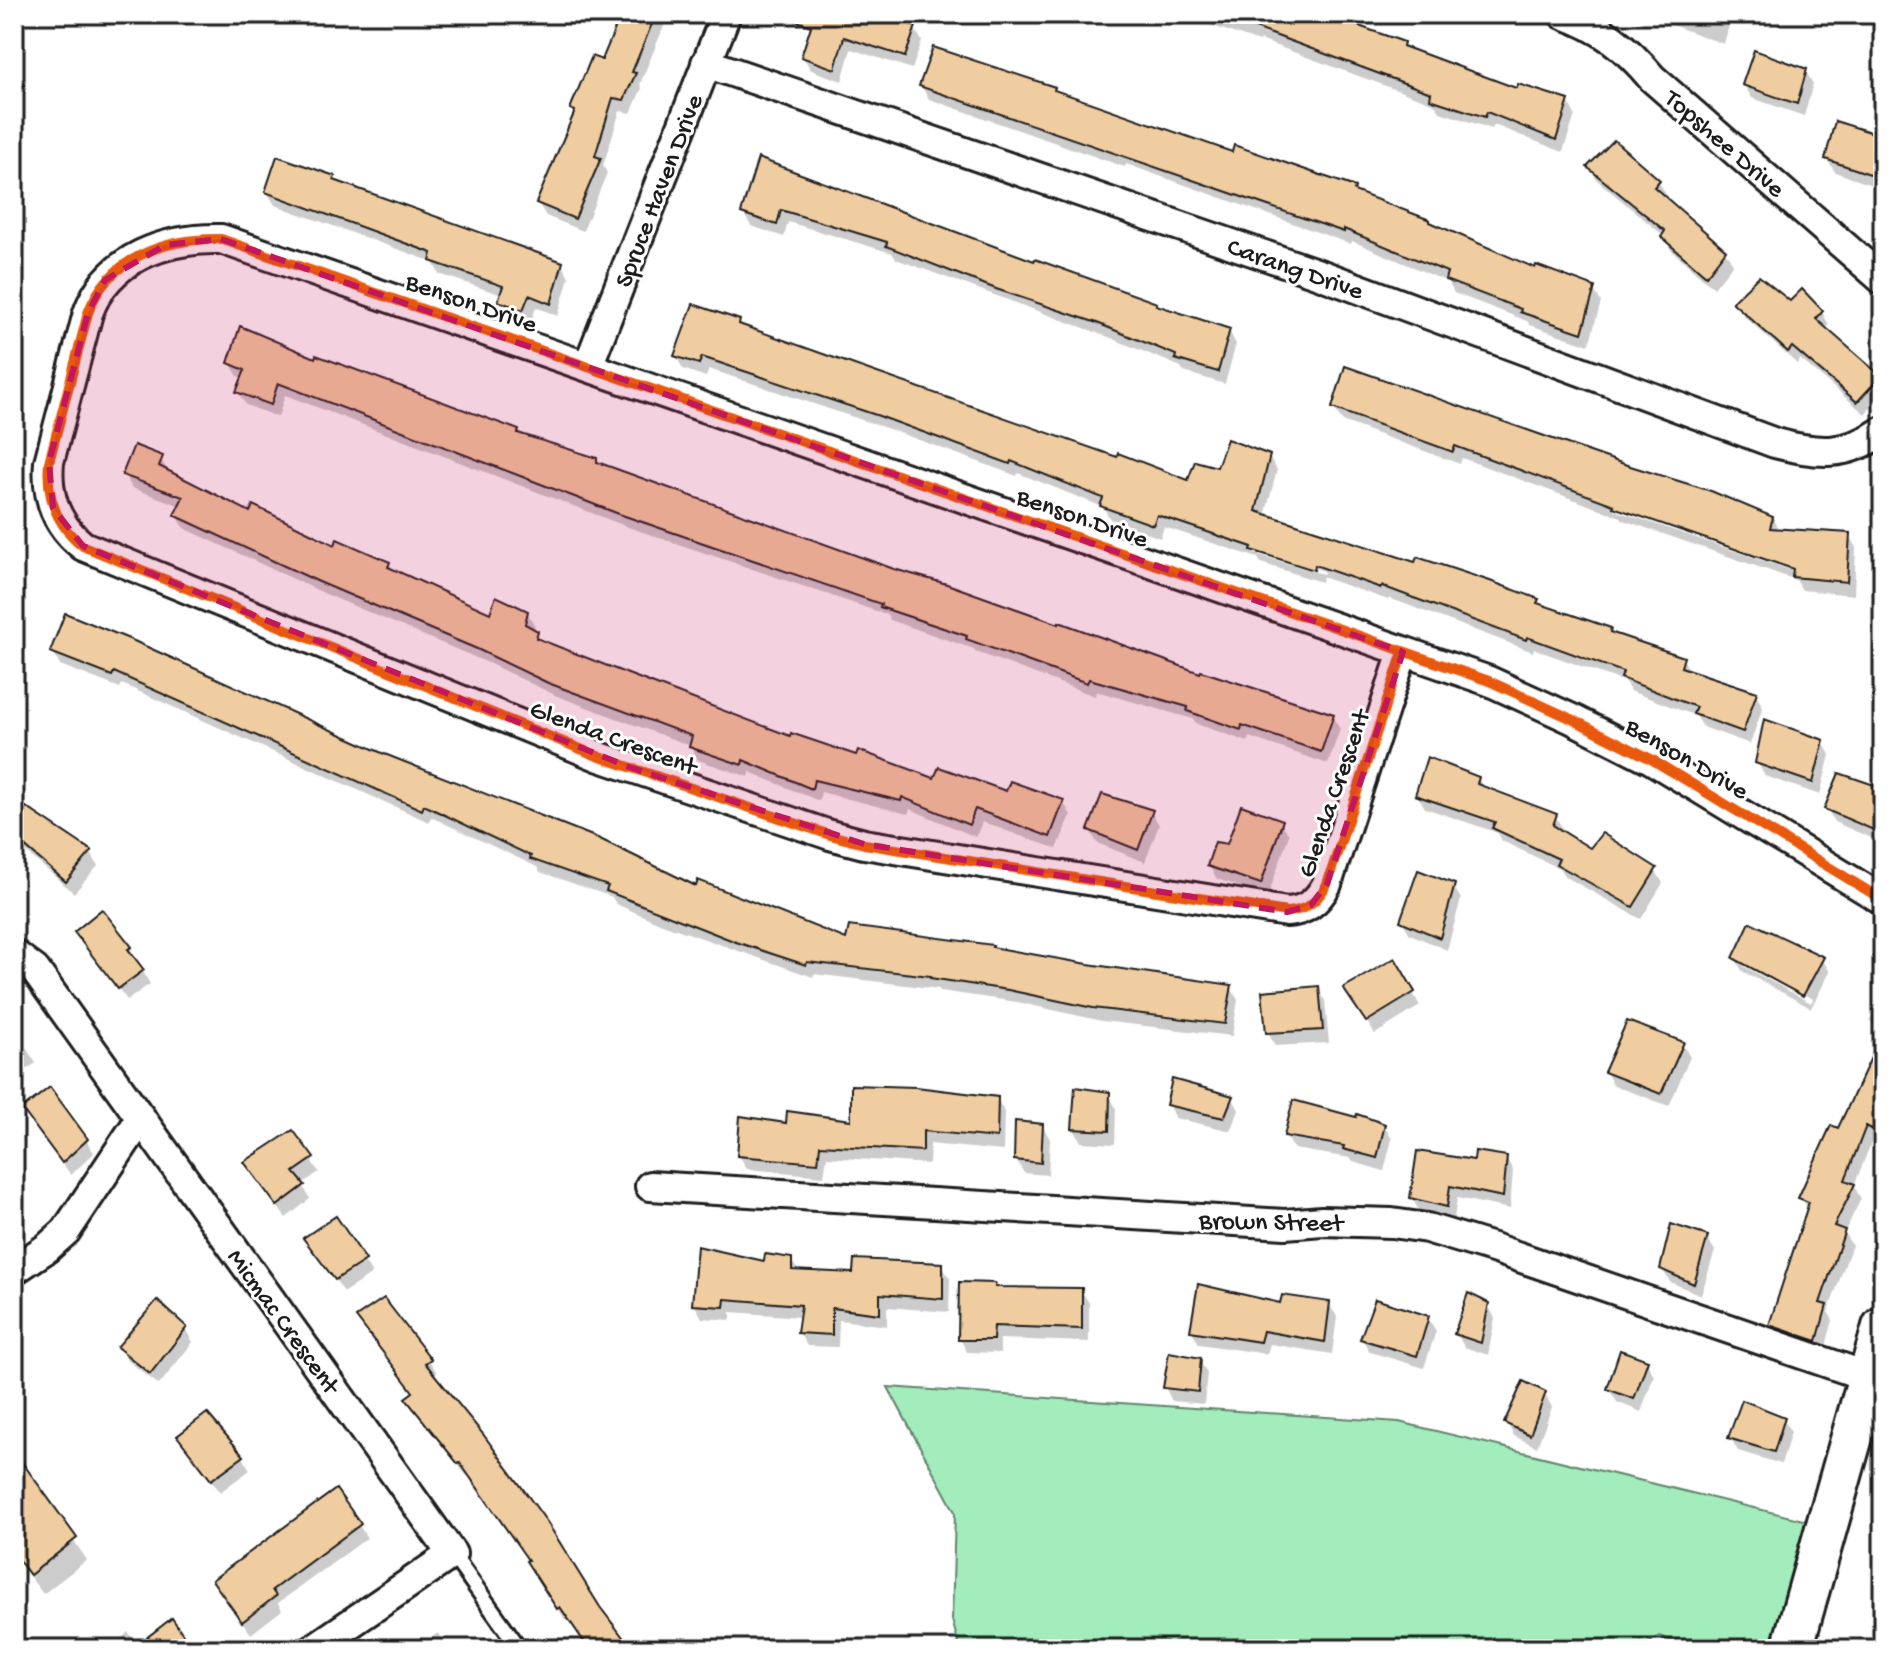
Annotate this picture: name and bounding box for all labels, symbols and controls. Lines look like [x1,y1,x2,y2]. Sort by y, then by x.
street label: Topshee Drive [1655,83,1790,207]
street label: Spruce Haven Drive [610,90,712,292]
street label: Carang Drive [1222,233,1367,309]
street label: Benson Drive [400,268,541,342]
street label: Benson Drive [1011,483,1152,557]
street label: Glenda Crescent [525,696,702,786]
street label: Glenda Crescent [1293,704,1380,882]
street label: Benson Drive [1618,713,1753,809]
street label: Brown Street [1198,1208,1346,1241]
street label: Micmac Crescent [218,1244,346,1403]

